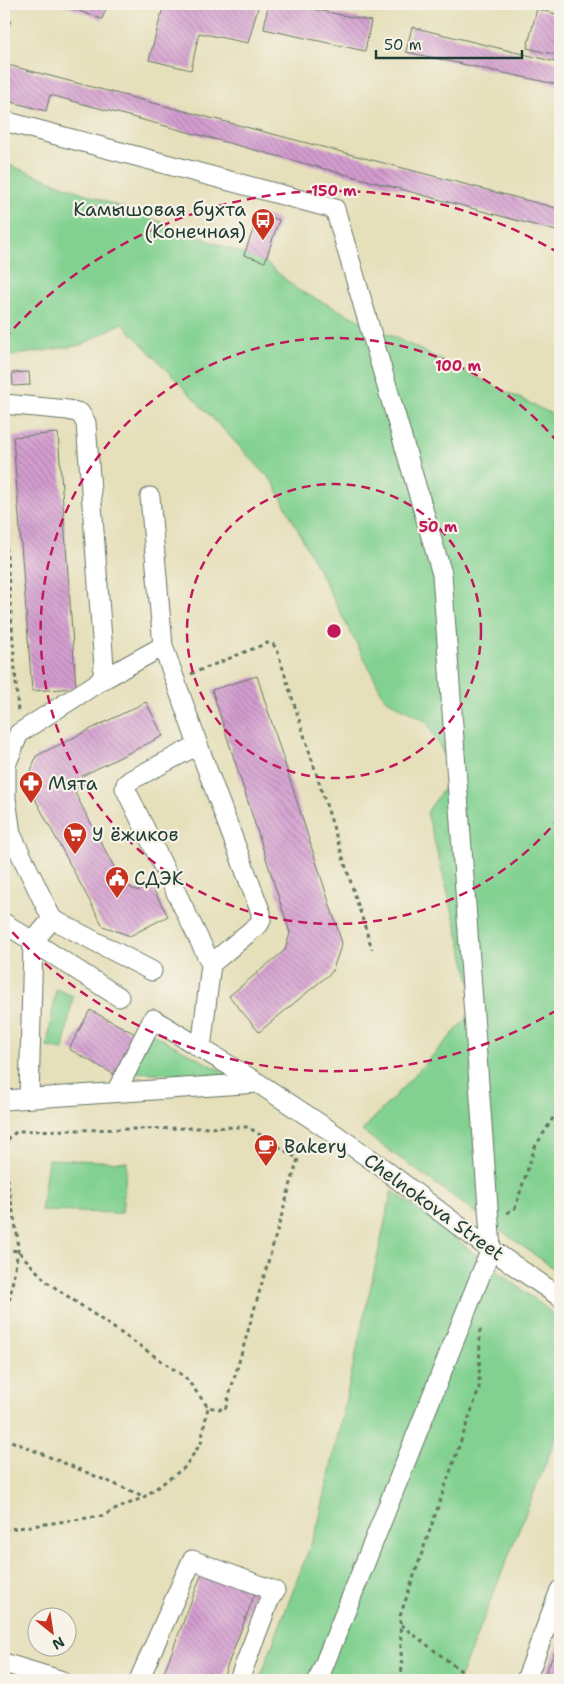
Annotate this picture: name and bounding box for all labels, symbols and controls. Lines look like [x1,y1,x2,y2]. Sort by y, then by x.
scale bar [376,28,523,60]
text: 50 m [384,35,422,55]
text: 150 m [311,181,357,201]
place label: Камышовая бухта (Конечная) [73,197,246,244]
bus stop icon: Камышовая бухта (Конечная) [250,207,276,241]
text: 100 m [435,356,481,376]
text: 50 m [419,517,458,537]
centre of rings [325,622,343,640]
pharmacy icon: Мята [18,770,44,804]
place label: Мята [48,771,98,796]
supermarket icon: У ёжиков [62,821,88,855]
place label: У ёжиков [92,822,179,847]
public building icon: СДЭК [104,865,130,899]
place label: СДЭК [134,866,184,891]
cafe icon: Bakery [253,1133,279,1167]
place label: Bakery [284,1134,347,1159]
street label: Chelnokova Street [359,1148,509,1266]
north arrow [28,1606,78,1656]
text: N [49,1633,68,1654]

